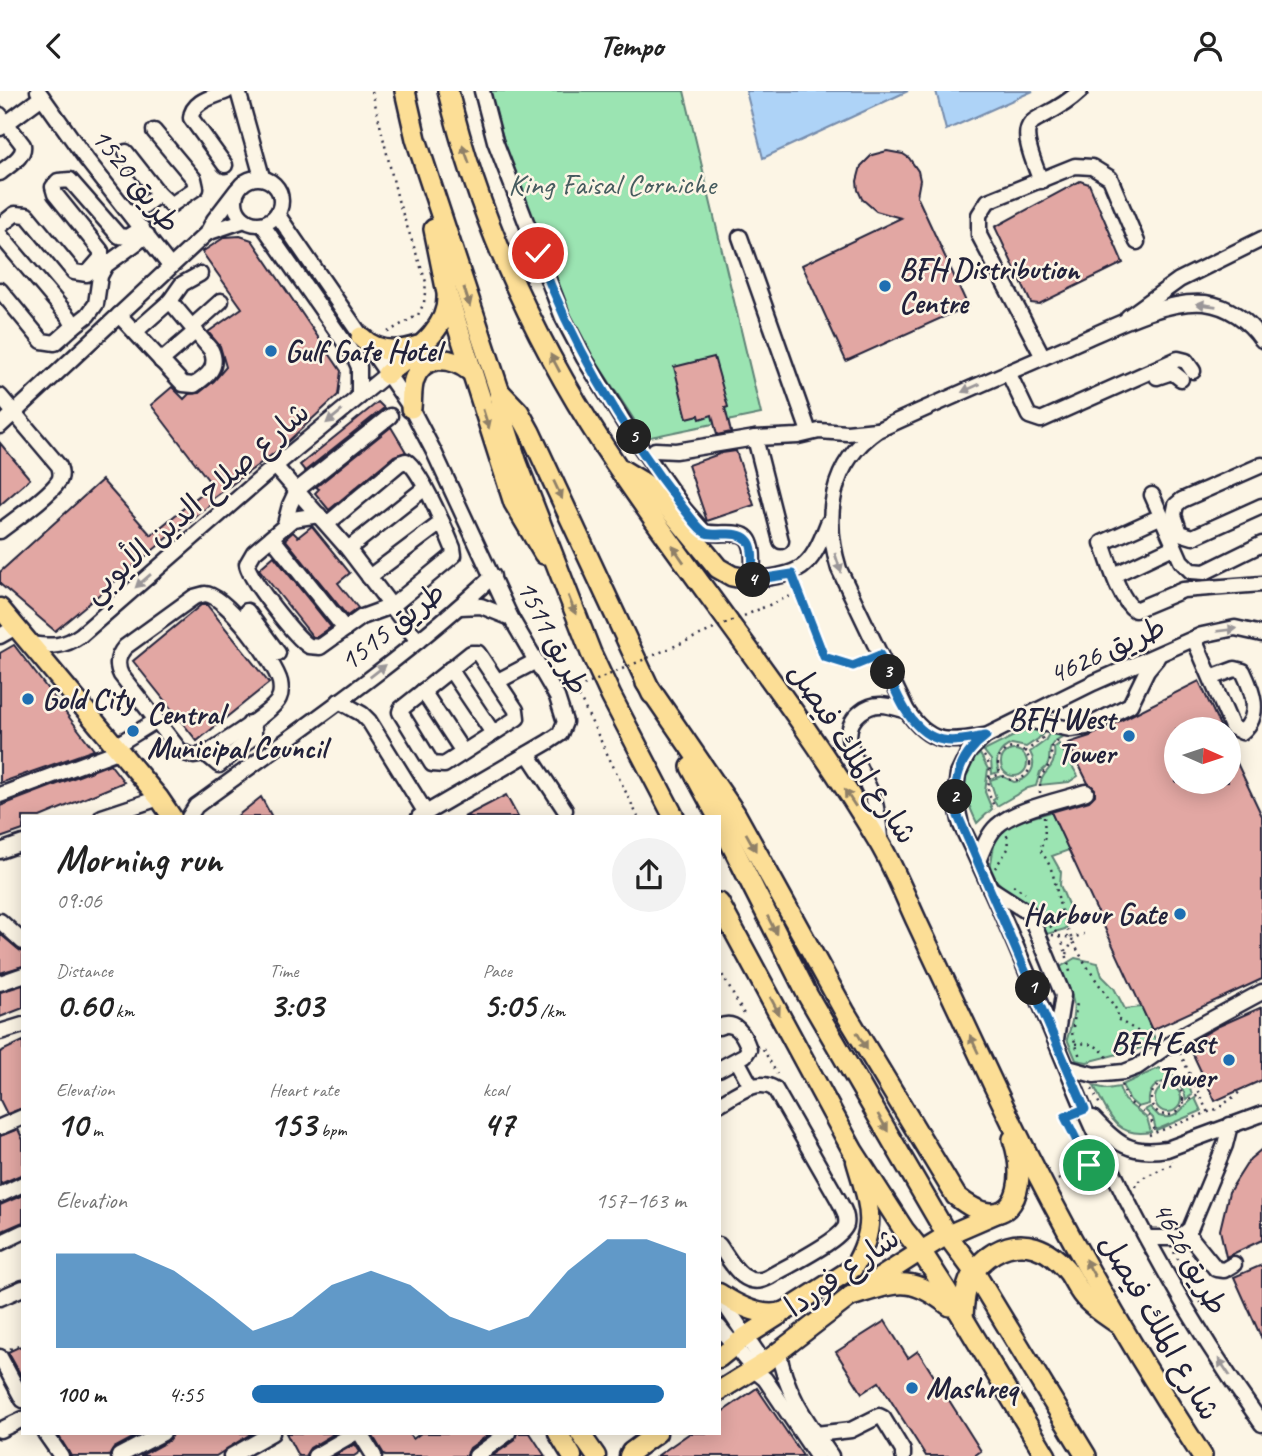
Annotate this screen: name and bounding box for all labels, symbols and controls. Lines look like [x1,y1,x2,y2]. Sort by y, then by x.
text: Tempo [599,25,663,66]
icon: back [35,27,73,65]
icon: person [1189,27,1227,65]
street label: طريق 1520 [83,119,189,241]
one-way arrow [460,144,471,165]
park label: King Faisal Corniche [508,165,718,203]
pin [508,223,568,283]
icon: check [519,234,557,272]
place label: BFH Distribution Centre [899,250,1081,322]
marker: BFH Distribution Centre [877,278,893,294]
one-way arrow [462,287,472,308]
one-way arrow [1195,299,1217,310]
place label: Gulf Gate Hotel [285,332,447,370]
marker: Gulf Gate Hotel [263,343,279,359]
one-way arrow [549,353,561,373]
one-way arrow [961,382,981,394]
street label: شارع صلاح الدين الأيوبي [74,392,322,616]
one-way arrow [481,408,492,429]
one-way arrow [326,410,344,425]
pin: 5 [616,419,652,455]
text: 5 [629,424,638,448]
one-way arrow [552,480,564,500]
one-way arrow [671,545,685,563]
one-way arrow [833,552,844,573]
pin: 4 [736,563,770,597]
text: 4 [748,567,757,591]
one-way arrow [134,573,152,589]
street label: طريق 1515 [331,573,453,679]
street label: طريق 1511 [508,573,598,701]
one-way arrow [566,594,577,615]
street label: طريق 4626 [1043,607,1171,693]
one-way arrow [1217,625,1239,636]
street label: شارع الملك فيصل [778,655,926,852]
pin: 3 [870,655,906,689]
text: 3 [883,659,892,683]
one-way arrow [369,665,387,679]
place label: Gold City [42,680,136,718]
marker: Gold City [20,691,36,707]
place label: Central Municipal Council [147,695,332,767]
place label: BFH West Tower [1009,700,1118,772]
north arrow [1164,717,1241,795]
map controls [1164,717,1241,794]
marker: Central Municipal Council [125,723,141,739]
marker: BFH West Tower [1121,728,1137,744]
pin: 2 [937,779,972,815]
text: 2 [950,784,959,808]
one-way arrow [844,788,857,807]
one-way arrow [745,832,757,852]
text: Morning run [56,836,222,883]
button: share [612,838,686,912]
text: 09:06 [56,886,102,915]
place label: Harbour Gate [1023,895,1168,933]
marker: Harbour Gate [1172,906,1188,922]
one-way arrow [767,915,778,935]
text: Distance [56,959,113,983]
text: Time [269,959,298,983]
text: Pace [483,959,512,983]
pin: 1 [1016,971,1050,1005]
text: 1 [1028,975,1037,999]
text: 0.60 [56,983,111,1028]
text: 3:03 [269,983,324,1028]
text: 5:05 [483,983,536,1028]
one-way arrow [769,996,781,1016]
text: km [111,999,134,1023]
text: /km [536,999,565,1023]
place label: BFH East Tower [1111,1024,1218,1096]
one-way arrow [856,1031,868,1050]
one-way arrow [968,1034,980,1054]
marker: BFH East Tower [1221,1052,1237,1068]
text: Elevation [56,1078,114,1102]
text: Heart rate [269,1078,339,1102]
text: kcal [483,1078,508,1102]
text: 10 [56,1102,88,1147]
text: 153 [269,1102,316,1147]
text: 47 [483,1102,514,1147]
one-way arrow [877,1114,890,1133]
text: m [88,1118,103,1142]
text: bpm [316,1118,347,1142]
pin [1059,1135,1119,1195]
icon: arrive [1070,1146,1108,1184]
text: Elevation [56,1186,127,1215]
text: 157–163 m [595,1186,686,1215]
street label: طريق 4626 [1143,1194,1237,1322]
street label: شارع فوردا [777,1219,908,1327]
street label: شارع الملك فيصل [1089,1227,1229,1428]
one-way arrow [1084,1258,1096,1278]
one-way arrow [1217,1358,1231,1376]
place label: Mashreq [926,1369,1020,1407]
text: 100 m [56,1380,106,1409]
text: 4:55 [168,1380,204,1409]
marker: Mashreq [904,1380,920,1396]

